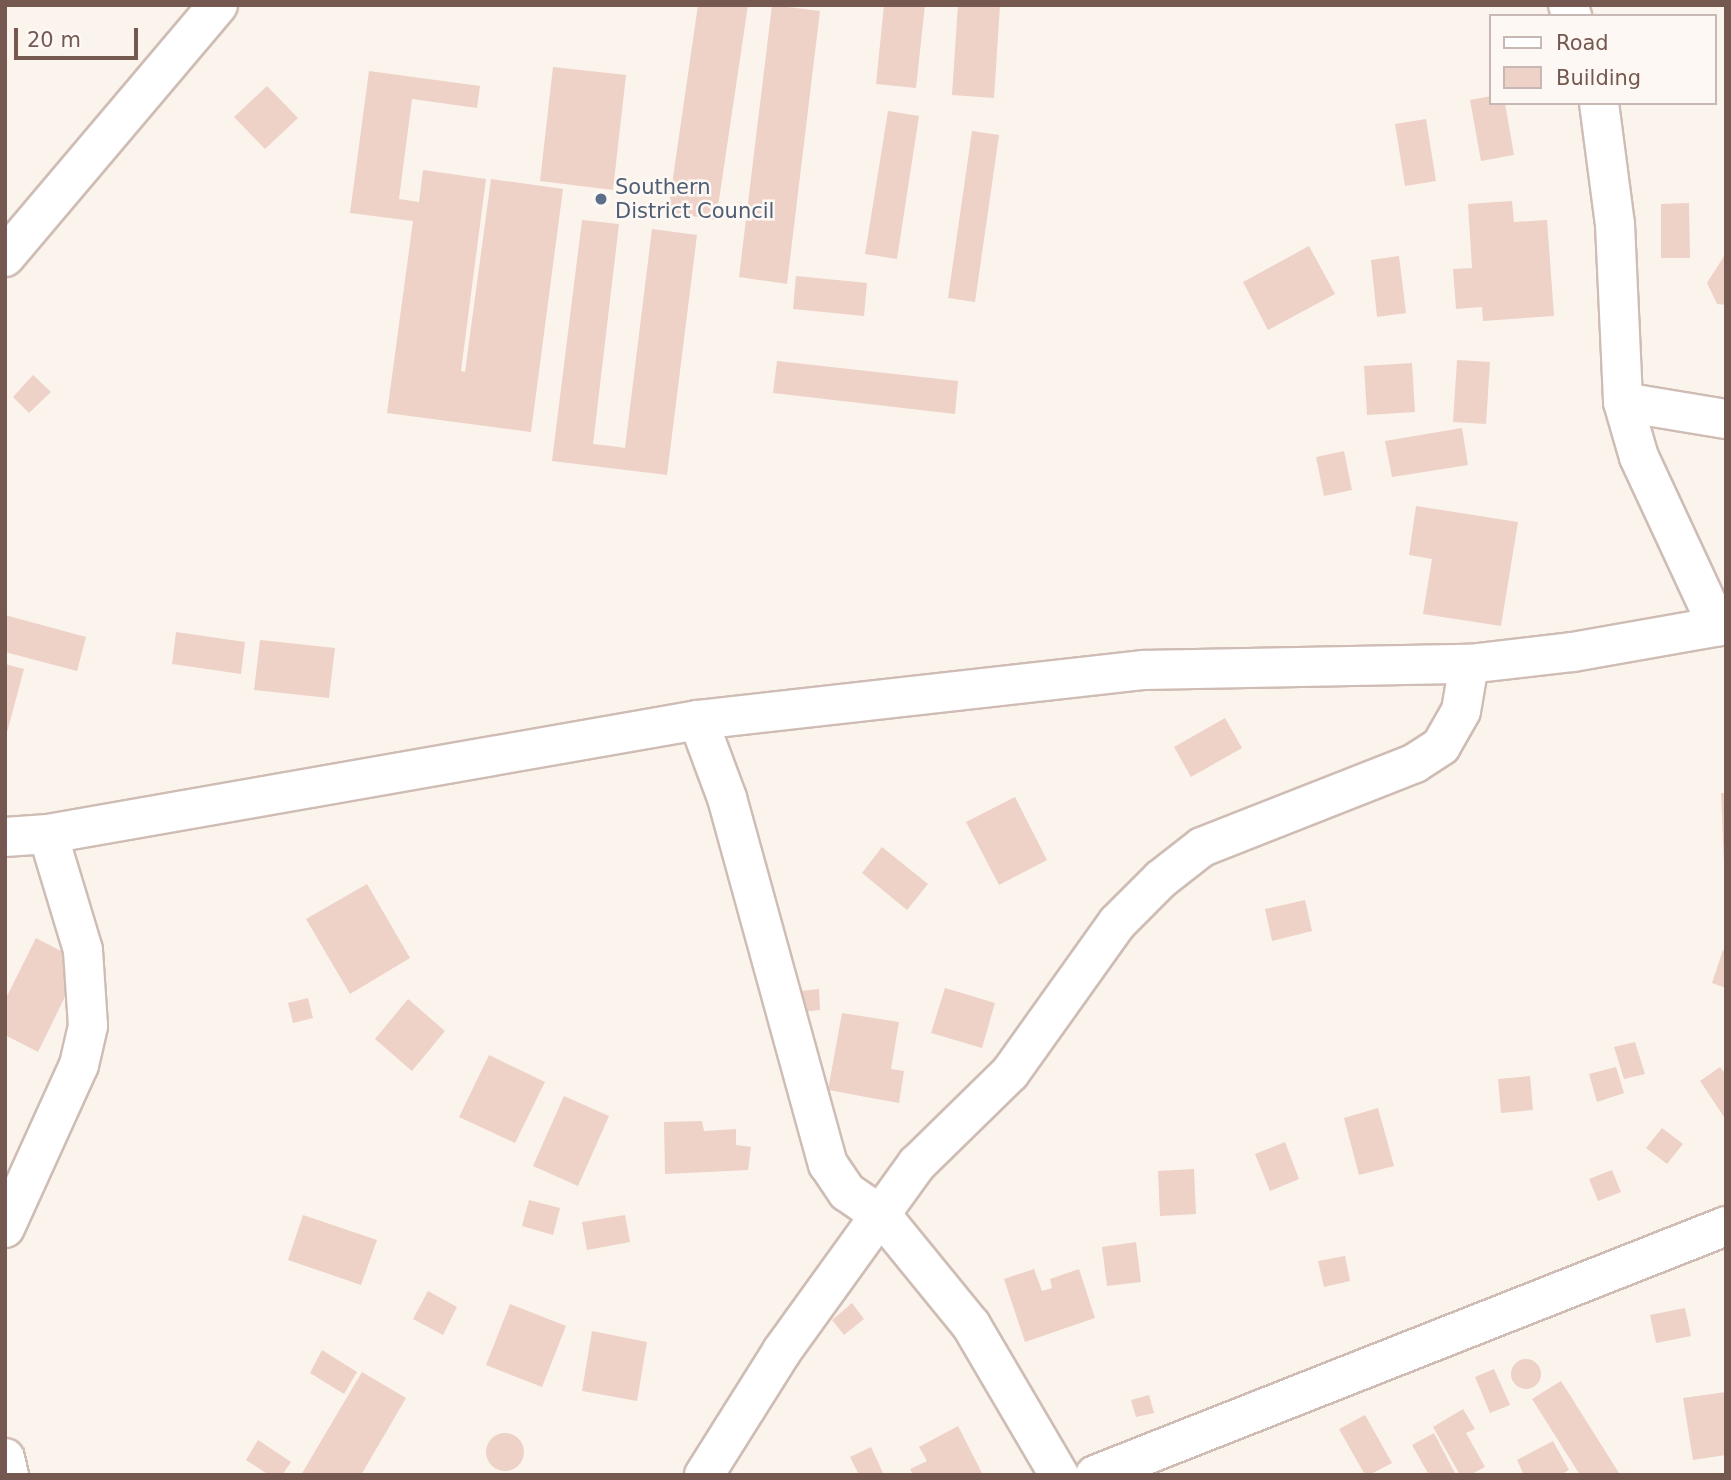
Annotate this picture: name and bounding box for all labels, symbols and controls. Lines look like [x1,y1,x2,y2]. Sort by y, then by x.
scale bar [18,14,142,58]
legend [1490,14,1717,105]
text: 20 m [27,28,81,52]
text: Road [1556,31,1609,55]
text: Building [1556,66,1641,90]
place label: Southern District Council [615,174,774,224]
marker: Southern District Council [593,191,609,207]

